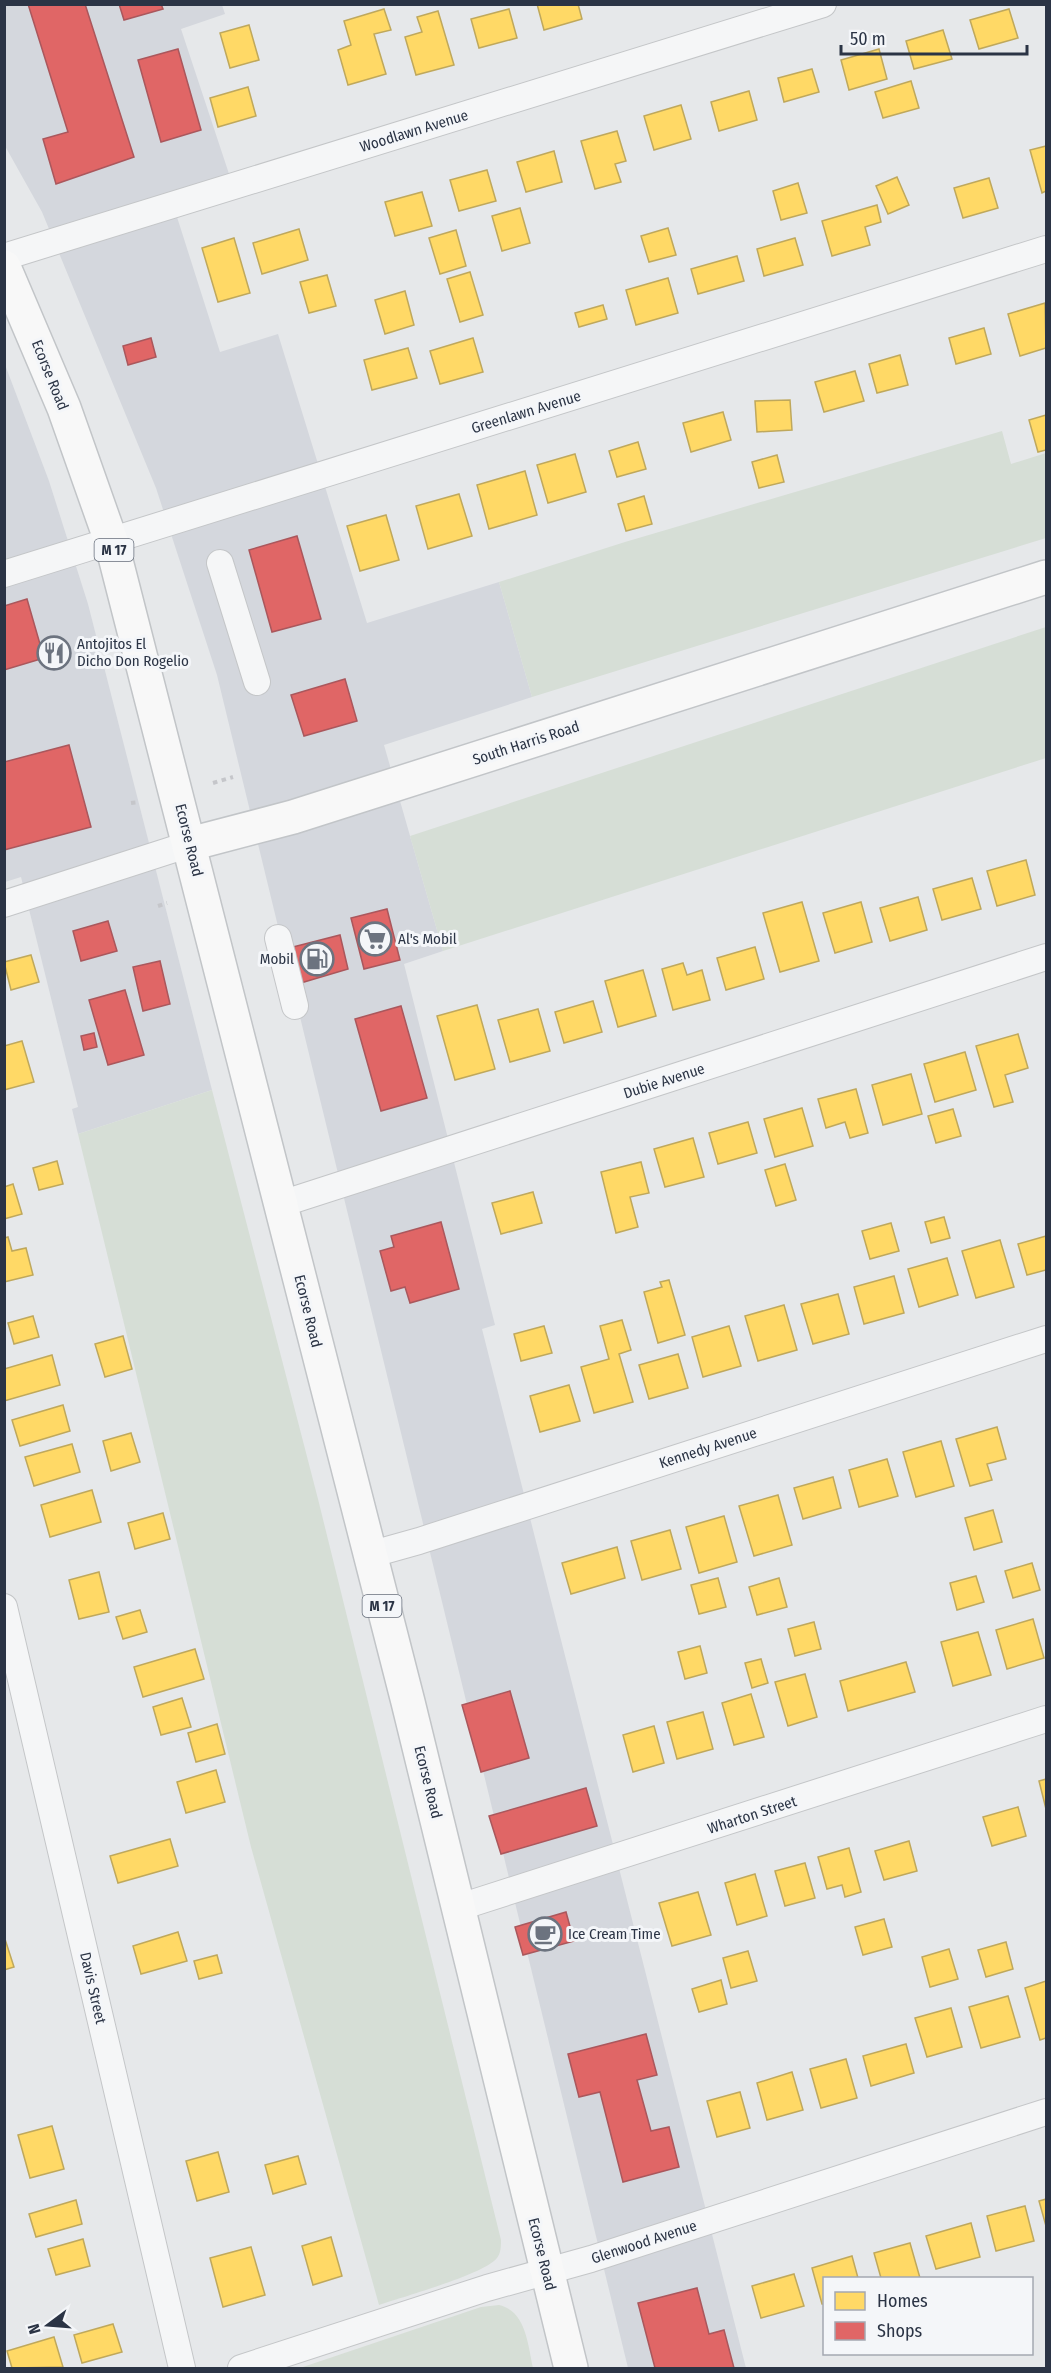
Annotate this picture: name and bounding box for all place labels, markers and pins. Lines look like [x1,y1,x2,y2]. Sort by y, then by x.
restaurant icon: Antojitos El Dicho Don Rogelio [36,635,72,671]
place label: Antojitos El Dicho Don Rogelio [77,635,189,670]
supermarket icon: Al's Mobil [357,921,393,957]
place label: Al's Mobil [398,930,457,948]
fuel station icon: Mobil [299,941,335,977]
place label: Mobil [260,950,294,968]
cafe icon: Ice Cream Time [527,1916,563,1952]
place label: Ice Cream Time [568,1925,661,1943]

